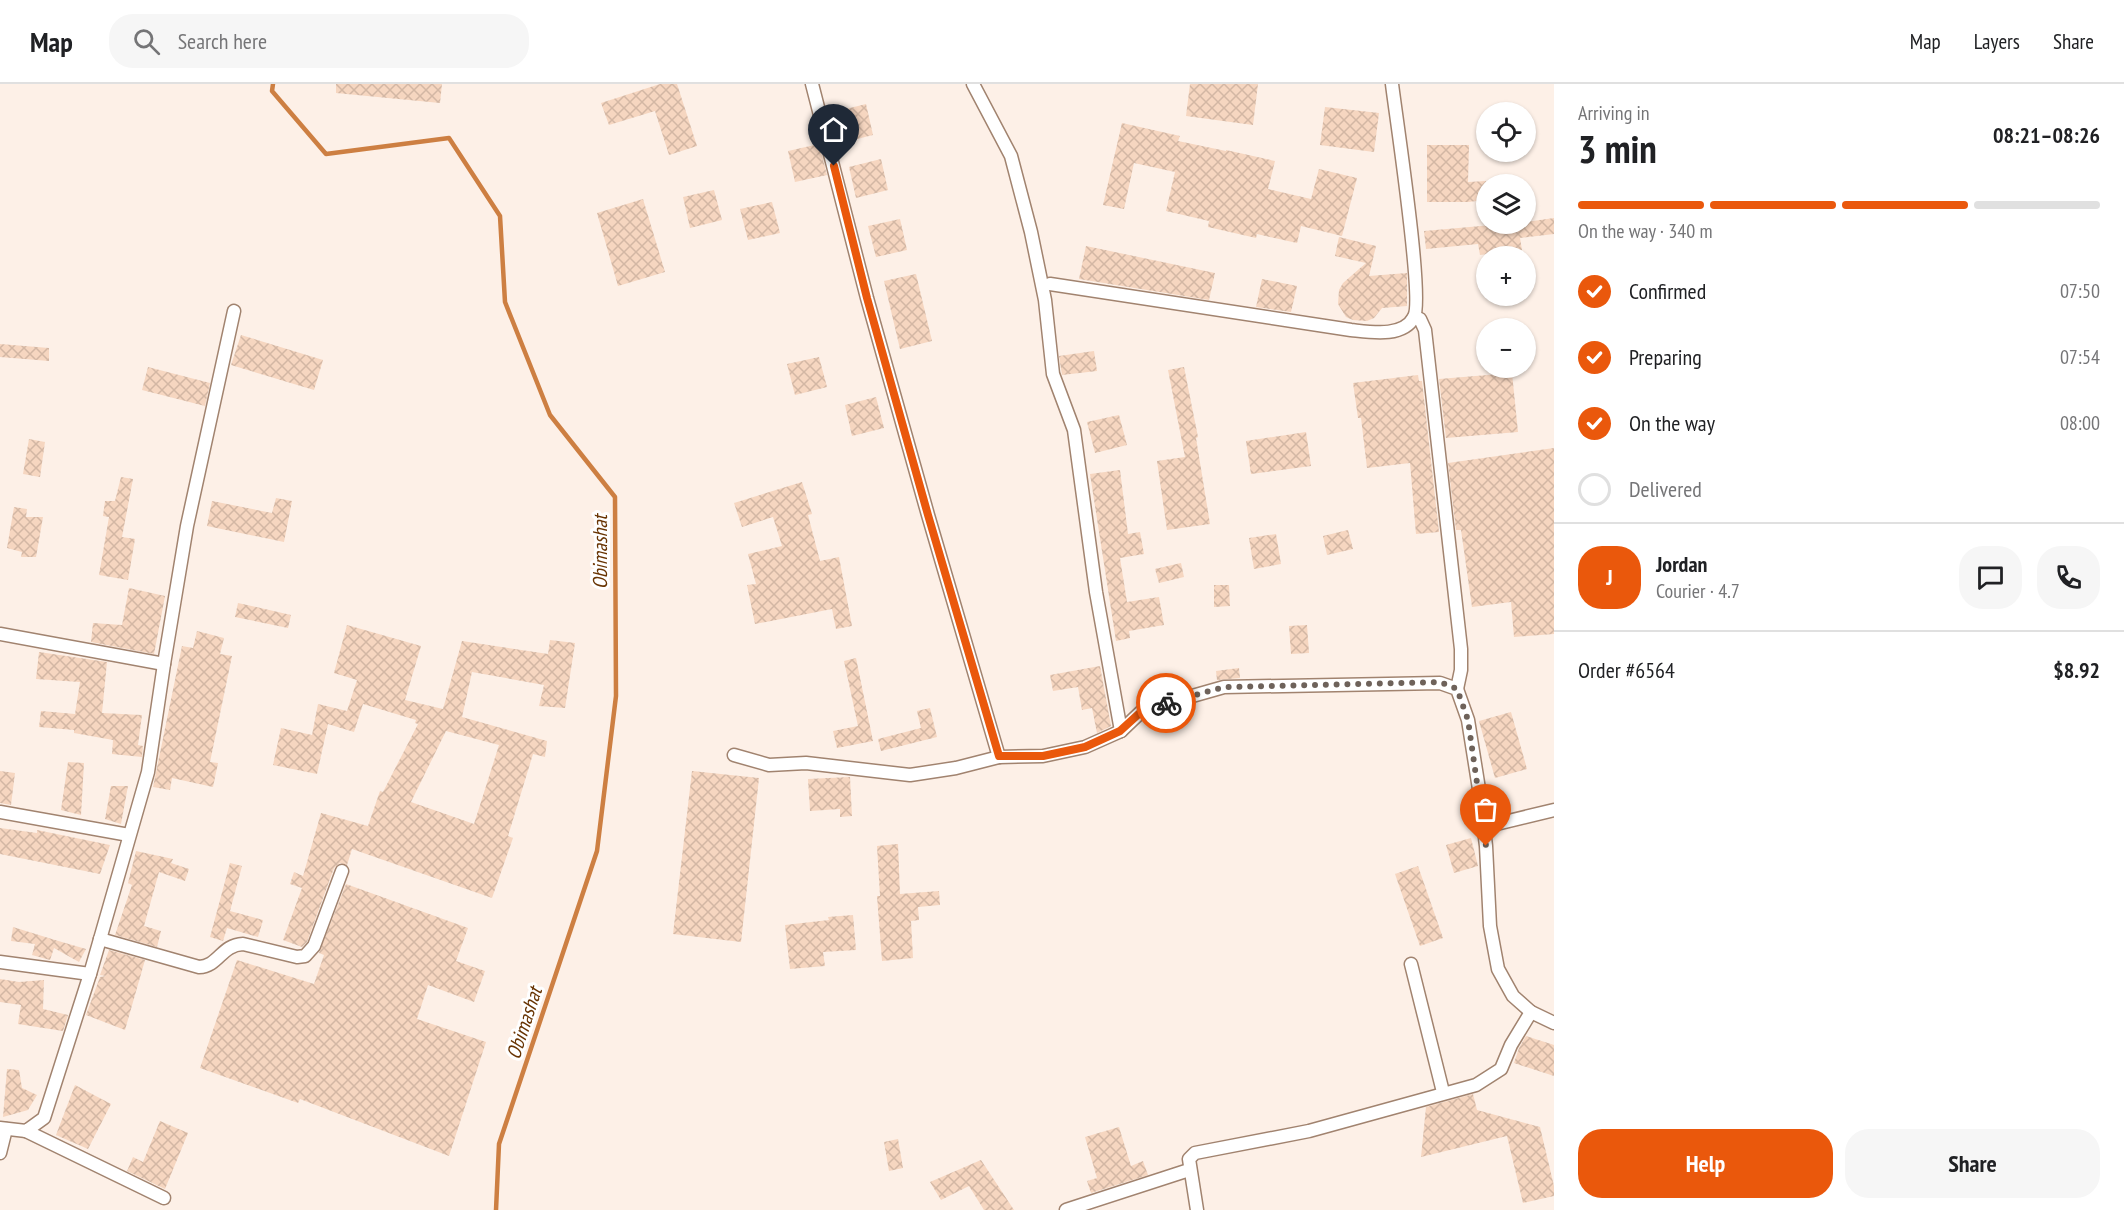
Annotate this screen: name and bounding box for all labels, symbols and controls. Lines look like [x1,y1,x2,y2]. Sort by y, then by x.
search box [109,14,529,68]
text: Map [30,23,73,60]
icon: search [130,25,163,58]
text: Search here [178,27,267,55]
text: Map [1910,28,1941,55]
text: Layers [1974,28,2020,55]
text: Share [2053,28,2094,55]
text: Arriving in [1578,100,1650,126]
map controls [1476,102,1536,378]
button: locate [1476,102,1536,162]
pin [808,104,859,166]
icon: home [817,113,850,146]
text: 08:21–08:26 [1993,121,2100,149]
text: 3 min [1578,123,1657,174]
button: layers [1476,174,1536,234]
text: On the way · 340 m [1578,218,1713,244]
button: + [1476,246,1536,306]
icon: check [1578,275,1611,308]
text: Confirmed [1629,277,1706,305]
text: 07:50 [2060,278,2100,304]
button: − [1476,318,1536,378]
icon: check [1578,341,1611,374]
text: Preparing [1629,343,1702,371]
text: 07:54 [2060,344,2100,370]
icon: check [1578,407,1611,440]
text: On the way [1629,409,1715,437]
text: 08:00 [2060,410,2100,436]
text: Delivered [1629,475,1702,503]
water label: Obimashat [587,512,613,589]
button: chat [1959,546,2022,609]
button: phone [2037,546,2100,609]
text: Jordan [1656,550,1707,578]
text: J [1606,563,1613,591]
text: Courier · 4.7 [1656,578,1740,604]
text: Order #6564 [1578,656,1675,684]
text: $8.92 [2053,656,2100,684]
courier [1136,673,1196,733]
icon: bike [1150,687,1183,720]
pin [1460,784,1511,846]
icon: bag [1469,793,1502,826]
water label: Obimashat [500,981,549,1062]
button: Help [1578,1129,1833,1198]
button: Share [1845,1129,2100,1198]

